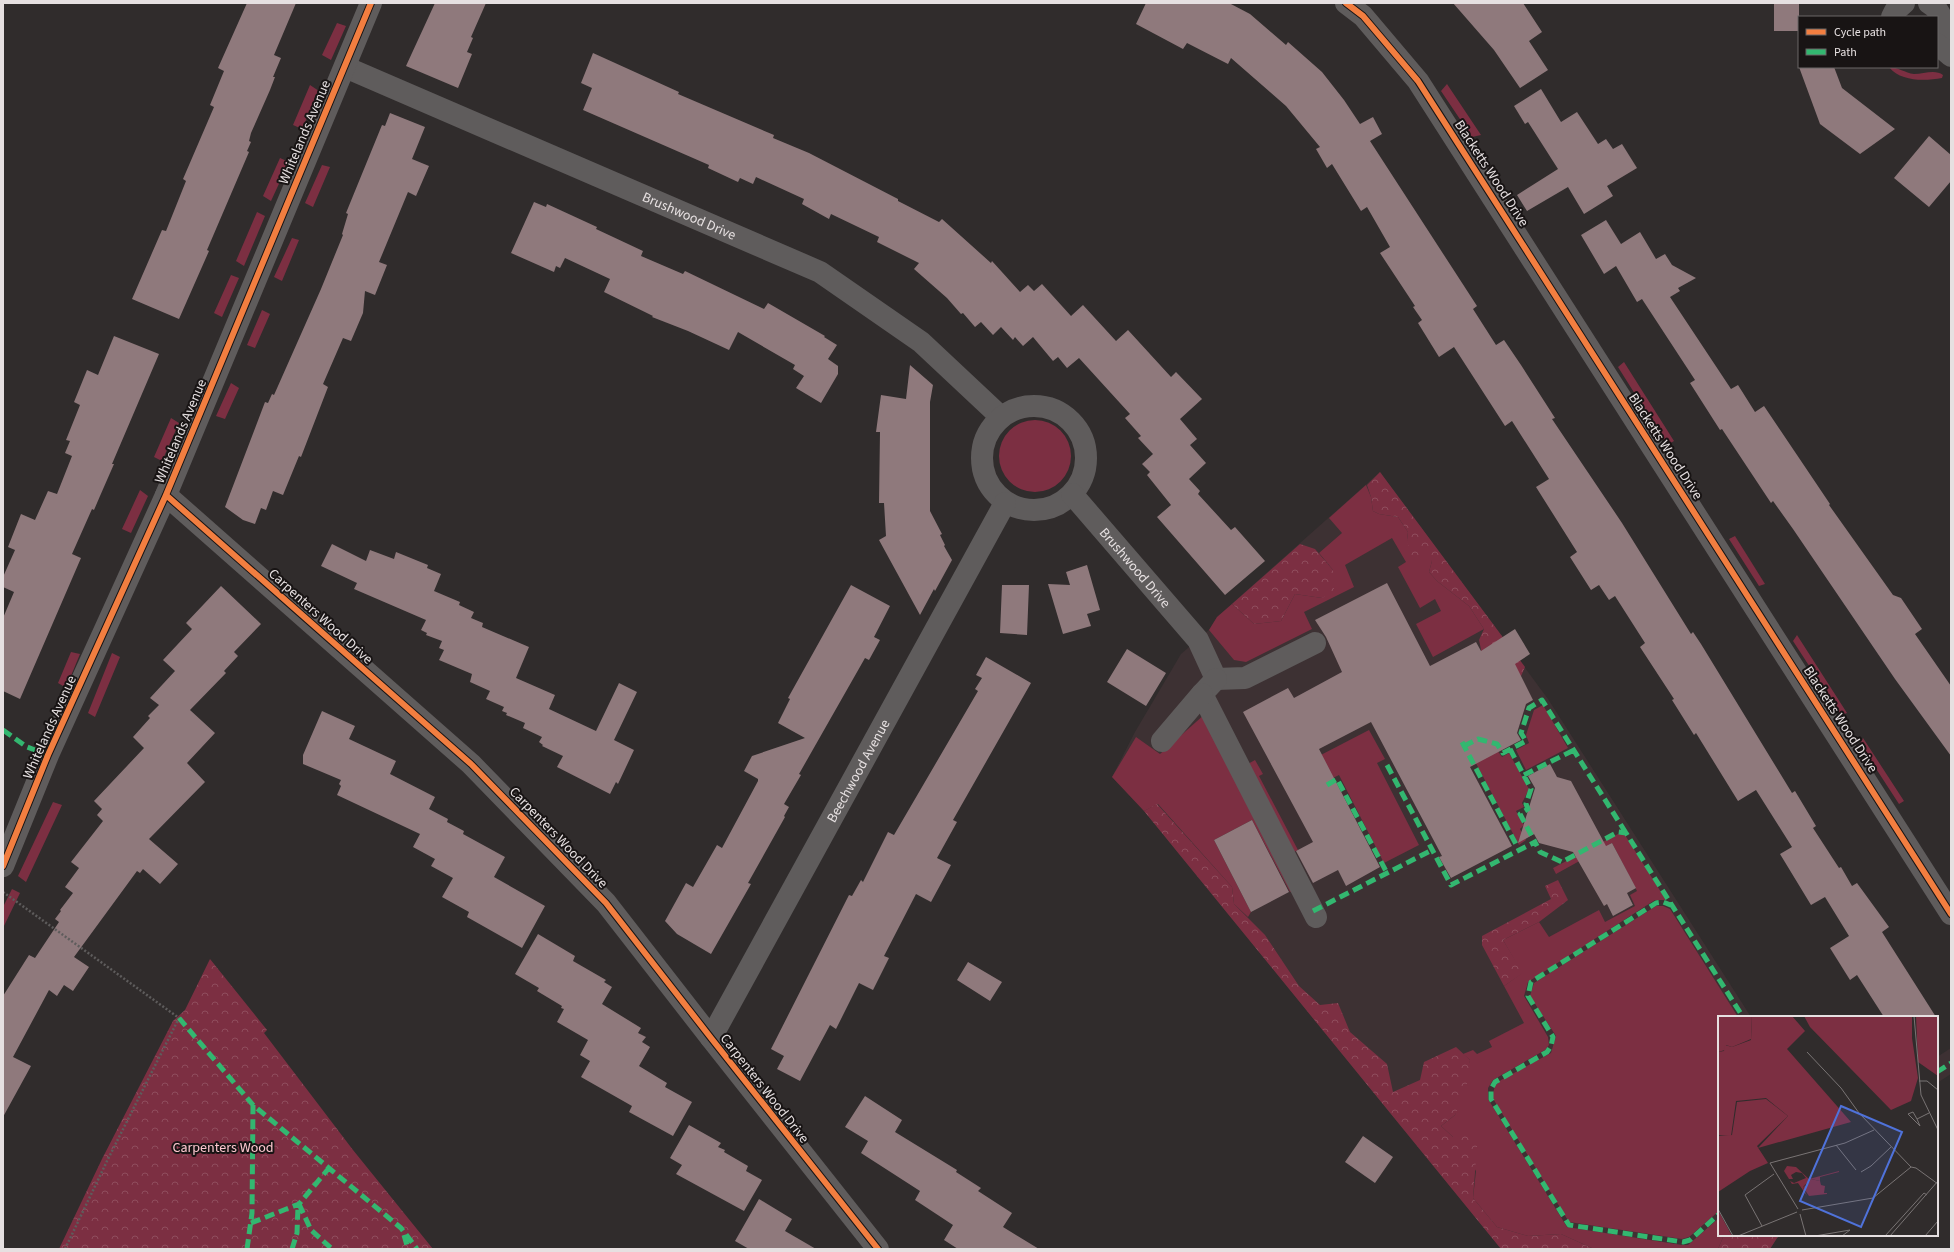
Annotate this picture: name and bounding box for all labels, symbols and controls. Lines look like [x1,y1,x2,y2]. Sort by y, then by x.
legend [1798,16,1938,68]
text: Cycle path [1834,24,1886,41]
text: Path [1834,44,1857,61]
street label: Whitelands Avenue [274,77,336,188]
street label: Blacketts Wood Drive [1449,116,1533,231]
street label: Brushwood Drive [639,187,739,246]
street label: Whitelands Avenue [150,376,212,487]
street label: Blacketts Wood Drive [1623,389,1707,504]
street label: Brushwood Drive [1094,524,1175,613]
street label: Carpenters Wood Drive [264,564,377,669]
street label: Blacketts Wood Drive [1798,662,1882,777]
street label: Whitelands Avenue [18,672,82,782]
street label: Beechwood Avenue [822,716,895,826]
street label: Carpenters Wood Drive [504,782,612,893]
inset map [1718,1016,1938,1236]
street label: Carpenters Wood Drive [715,1030,813,1148]
park label: Carpenters Wood [172,1138,274,1158]

